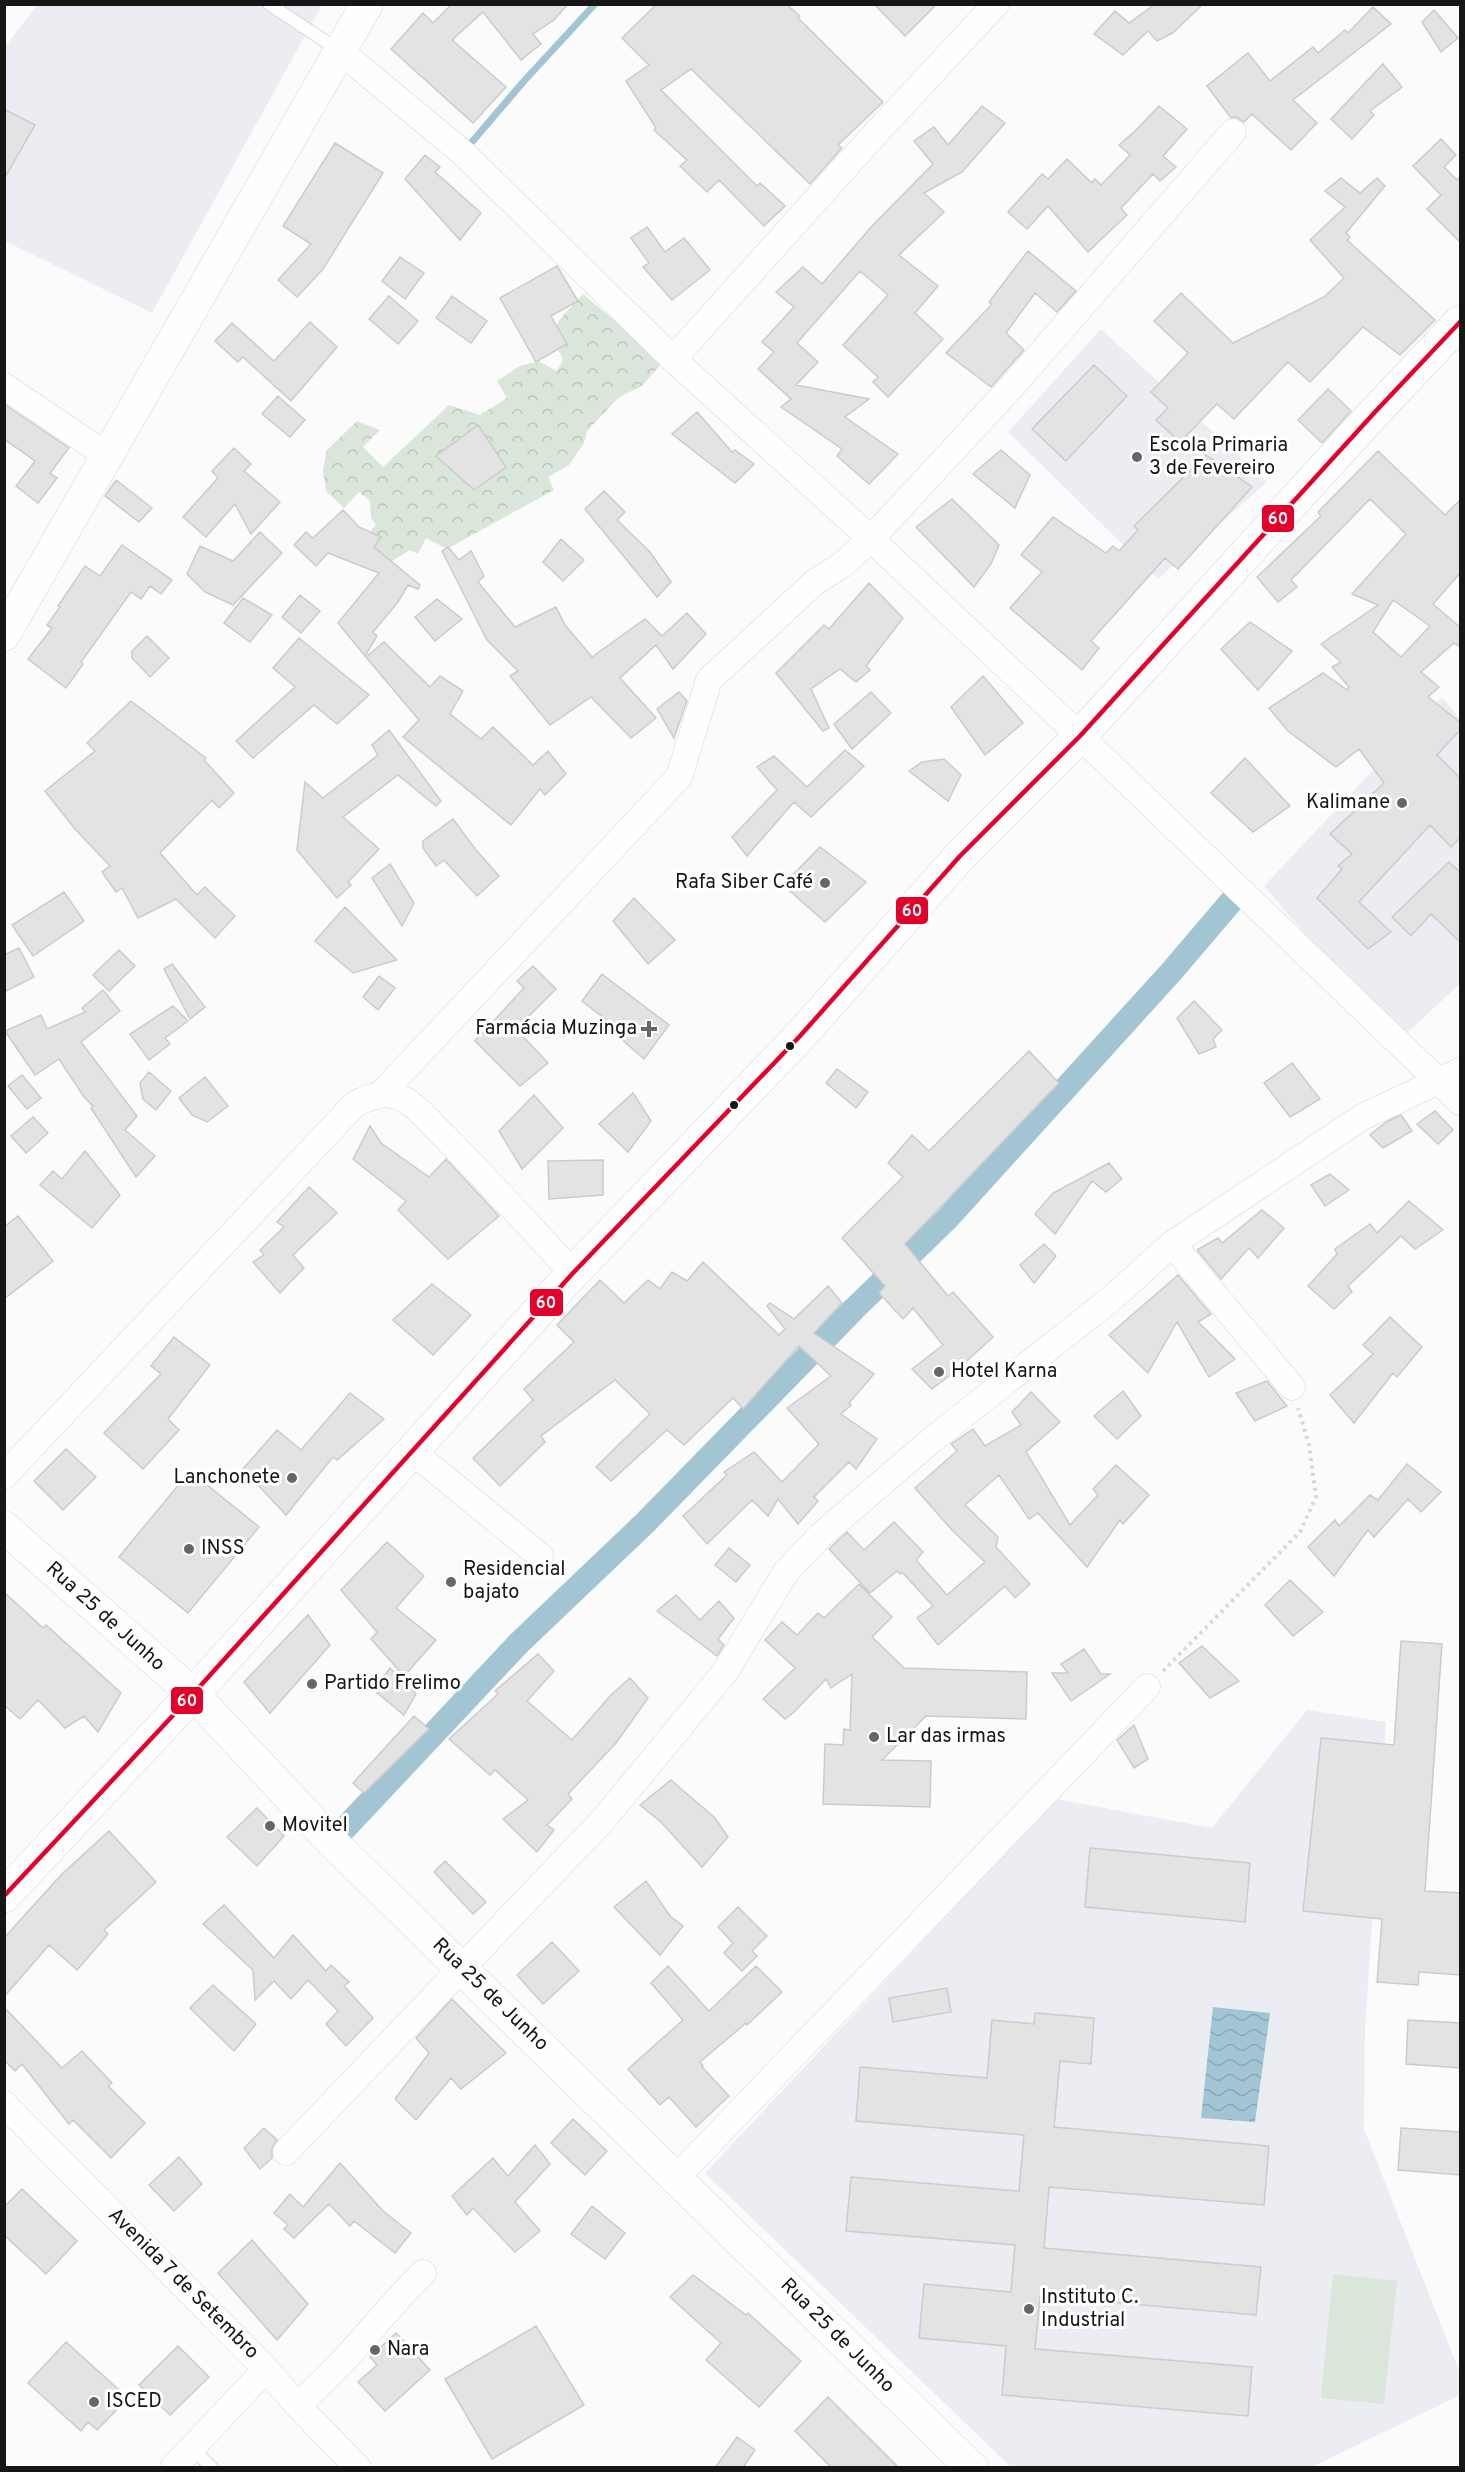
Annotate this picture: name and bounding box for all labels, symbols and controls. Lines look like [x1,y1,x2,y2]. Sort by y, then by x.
place label: Escola Primaria 3 de Fevereiro [1149,433,1288,482]
marker: Escola Primaria 3 de Fevereiro [1130,450,1144,464]
line badge: 60 [1261,504,1295,533]
text: 60 [1268,510,1288,530]
place label: Kalimane [1306,790,1390,816]
marker: Kalimane [1395,796,1409,810]
place label: Rafa Siber Café [675,870,813,896]
marker: Rafa Siber Café [818,876,832,890]
line badge: 60 [895,896,929,925]
text: 60 [902,902,922,922]
place label: Farmácia Muzinga [475,1016,637,1042]
marker: Farmácia Muzinga [642,1022,656,1036]
unlabelled marker [784,1040,796,1052]
unlabelled marker [728,1099,740,1111]
line badge: 60 [529,1288,564,1317]
text: 60 [536,1294,556,1314]
place label: Hotel Karna [951,1359,1057,1385]
marker: Hotel Karna [932,1365,946,1379]
place label: Lanchonete [174,1465,280,1491]
marker: Lanchonete [285,1471,299,1485]
place label: INSS [201,1536,245,1562]
marker: INSS [182,1542,196,1556]
street label: Rua 25 de Junho [40,1556,170,1678]
place label: Residencial bajato [463,1557,565,1606]
marker: Residencial bajato [444,1575,458,1589]
place label: Partido Frelimo [324,1671,461,1697]
marker: Partido Frelimo [305,1677,319,1691]
line badge: 60 [170,1686,204,1715]
text: 60 [177,1692,197,1712]
place label: Lar das irmas [886,1724,1006,1750]
marker: Lar das irmas [867,1730,881,1744]
place label: Movitel [282,1813,348,1839]
marker: Movitel [263,1819,277,1833]
street label: Rua 25 de Junho [426,1933,554,2057]
street label: Avenida 7 de Setembro [102,2203,264,2365]
street label: Rua 25 de Junho [774,2273,900,2399]
place label: Instituto C. Industrial [1041,2285,1138,2334]
marker: Instituto C. Industrial [1022,2302,1036,2316]
place label: Nara [387,2337,429,2363]
marker: Nara [368,2343,382,2357]
place label: ISCED [106,2389,162,2415]
marker: ISCED [87,2395,101,2409]

